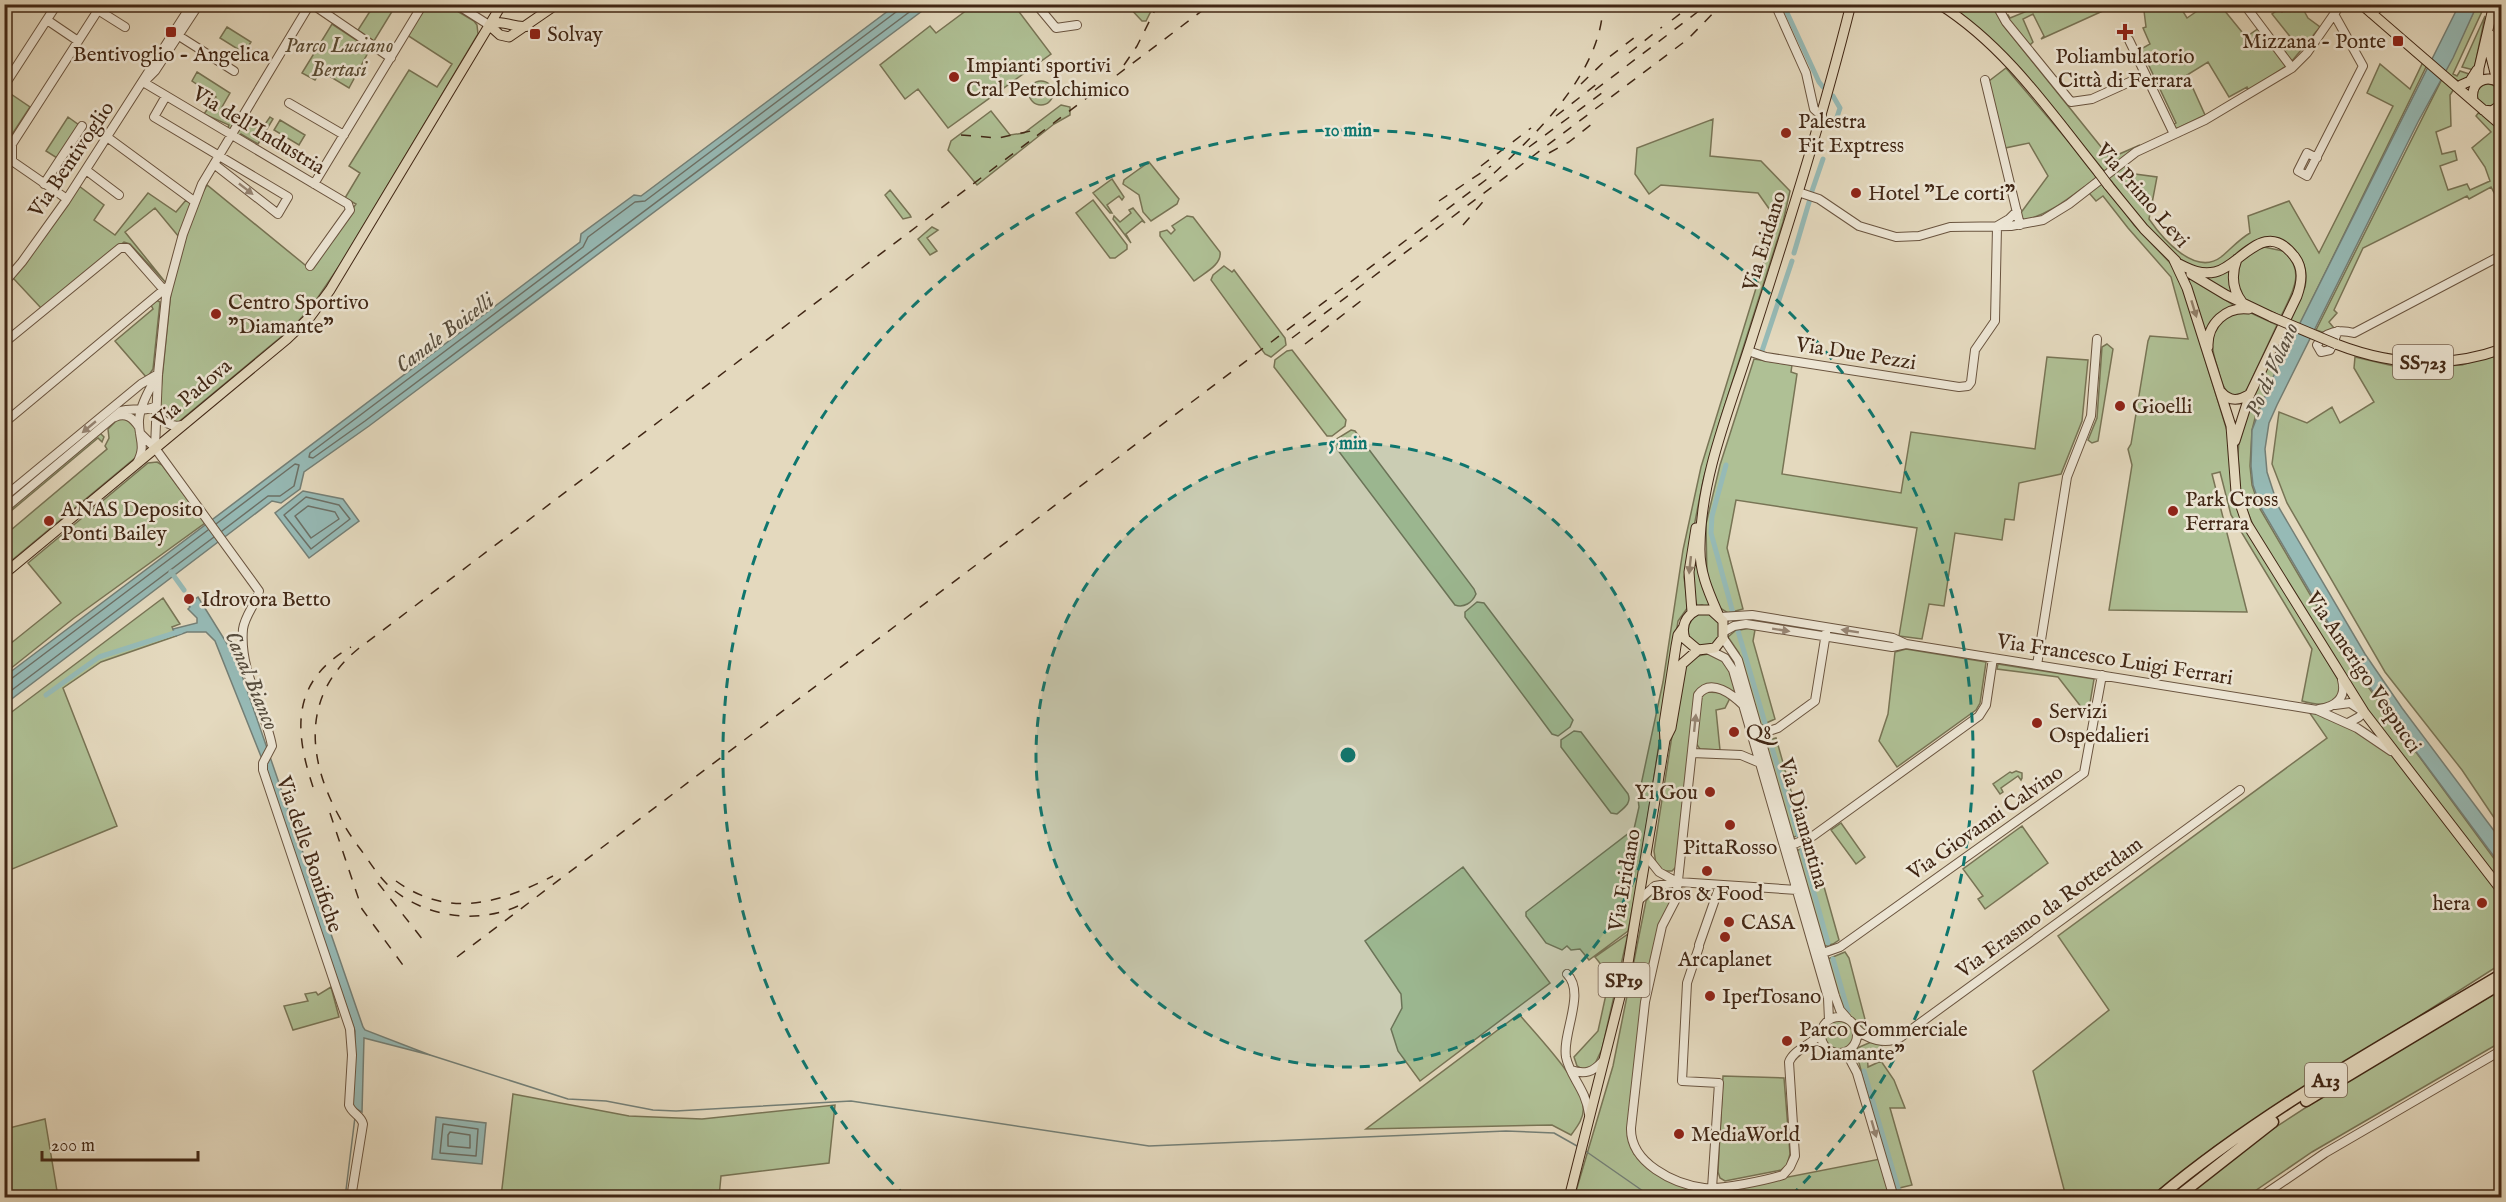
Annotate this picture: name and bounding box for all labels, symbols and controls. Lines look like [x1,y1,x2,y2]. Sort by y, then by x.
place label: Solvay [547,22,604,49]
marker: Poliambulatorio Città di Ferrara [2116,23,2134,41]
marker: Bentivoglio - Angelica [164,25,178,39]
marker: Solvay [528,27,542,41]
place label: Mizzana - Ponte [2242,29,2386,56]
park label: Parco Luciano Bertasi [285,33,393,84]
marker: Mizzana - Ponte [2391,34,2405,48]
place label: Bentivoglio - Angelica [73,42,270,69]
place label: Poliambulatorio Città di Ferrara [2055,44,2195,95]
place label: Impianti sportivi Cral Petrolchimico [966,53,1129,104]
marker: Impianti sportivi Cral Petrolchimico [947,70,961,84]
street label: Via dell'Industria [186,80,330,182]
street label: Via Bentivoglio [23,96,121,224]
place label: Palestra Fit Exptress [1798,109,1904,160]
text: 10 min [1324,120,1372,143]
marker: Palestra Fit Exptress [1779,126,1793,140]
street label: Via Primo Levi [2088,137,2195,254]
place label: Hotel "Le corti" [1868,181,2015,208]
one-way arrow [239,183,254,195]
marker: Hotel "Le corti" [1849,186,1863,200]
street label: Via Eridano [1737,188,1793,296]
water label: Canale Boicelli [390,286,501,380]
place label: Centro Sportivo "Diamante" [228,290,369,341]
one-way arrow [2190,300,2199,318]
marker: Centro Sportivo "Diamante" [209,307,223,321]
water label: Po di Volano [2240,319,2306,421]
street label: Via Due Pezzi [1793,331,1918,377]
road number: SS723 [2393,345,2453,379]
street label: Via Padova [147,353,239,436]
place label: Gioelli [2132,394,2192,421]
marker: Gioelli [2113,399,2127,413]
one-way arrow [82,420,97,433]
text: 5 min [1329,433,1368,456]
place label: Park Cross Ferrara [2185,487,2278,538]
place label: ANAS Deposito Ponti Bailey [60,497,203,548]
marker: Park Cross Ferrara [2166,504,2180,518]
marker: ANAS Deposito Ponti Bailey [42,514,56,528]
one-way arrow [1685,556,1694,575]
street label: Via Amerigo Vespucci [2298,586,2427,759]
place label: Idrovora Betto [201,587,331,614]
marker: Idrovora Betto [182,592,196,606]
one-way arrow [1772,625,1791,634]
one-way arrow [1840,626,1859,635]
water label: Canal Bianco [218,627,285,735]
street label: Via Francesco Luigi Ferrari [1994,628,2235,692]
place label: Servizi Ospedalieri [2049,699,2149,750]
one-way arrow [1690,713,1700,732]
marker: Servizi Ospedalieri [2030,716,2044,730]
place label: Q8 [1746,720,1778,747]
marker: Q8 [1727,725,1741,739]
centre of rings [1338,745,1358,765]
street label: Via Diamantina [1771,754,1834,892]
street label: Via Giovanni Calvino [1902,759,2069,888]
street label: Via delle Bonifiche [269,772,348,936]
place label: Yi Gou [1634,780,1698,807]
marker: Yi Gou [1703,785,1717,799]
marker: PittaRosso [1723,818,1737,832]
street label: Via Eridano [1603,827,1648,935]
street label: Via Erasmo da Rotterdam [1950,831,2148,986]
place label: PittaRosso [1683,835,1777,862]
marker: Bros & Food [1700,864,1714,878]
place label: Bros & Food [1651,881,1764,908]
place label: hera [2432,891,2471,918]
marker: hera [2475,896,2489,910]
place label: CASA [1741,910,1796,937]
marker: CASA [1722,915,1736,929]
marker: Arcaplanet [1718,930,1732,944]
place label: Arcaplanet [1677,947,1772,974]
road number: SP19 [1598,963,1650,997]
place label: IperTosano [1722,984,1821,1011]
marker: IperTosano [1703,989,1717,1003]
place label: Parco Commerciale "Diamante" [1799,1017,1968,1068]
marker: Parco Commerciale "Diamante" [1780,1034,1794,1048]
road number: A13 [2305,1063,2347,1097]
one-way arrow [1870,1120,1879,1138]
place label: MediaWorld [1691,1122,1801,1149]
scale bar [42,1124,198,1162]
marker: MediaWorld [1672,1127,1686,1141]
text: 200 m [51,1135,95,1158]

